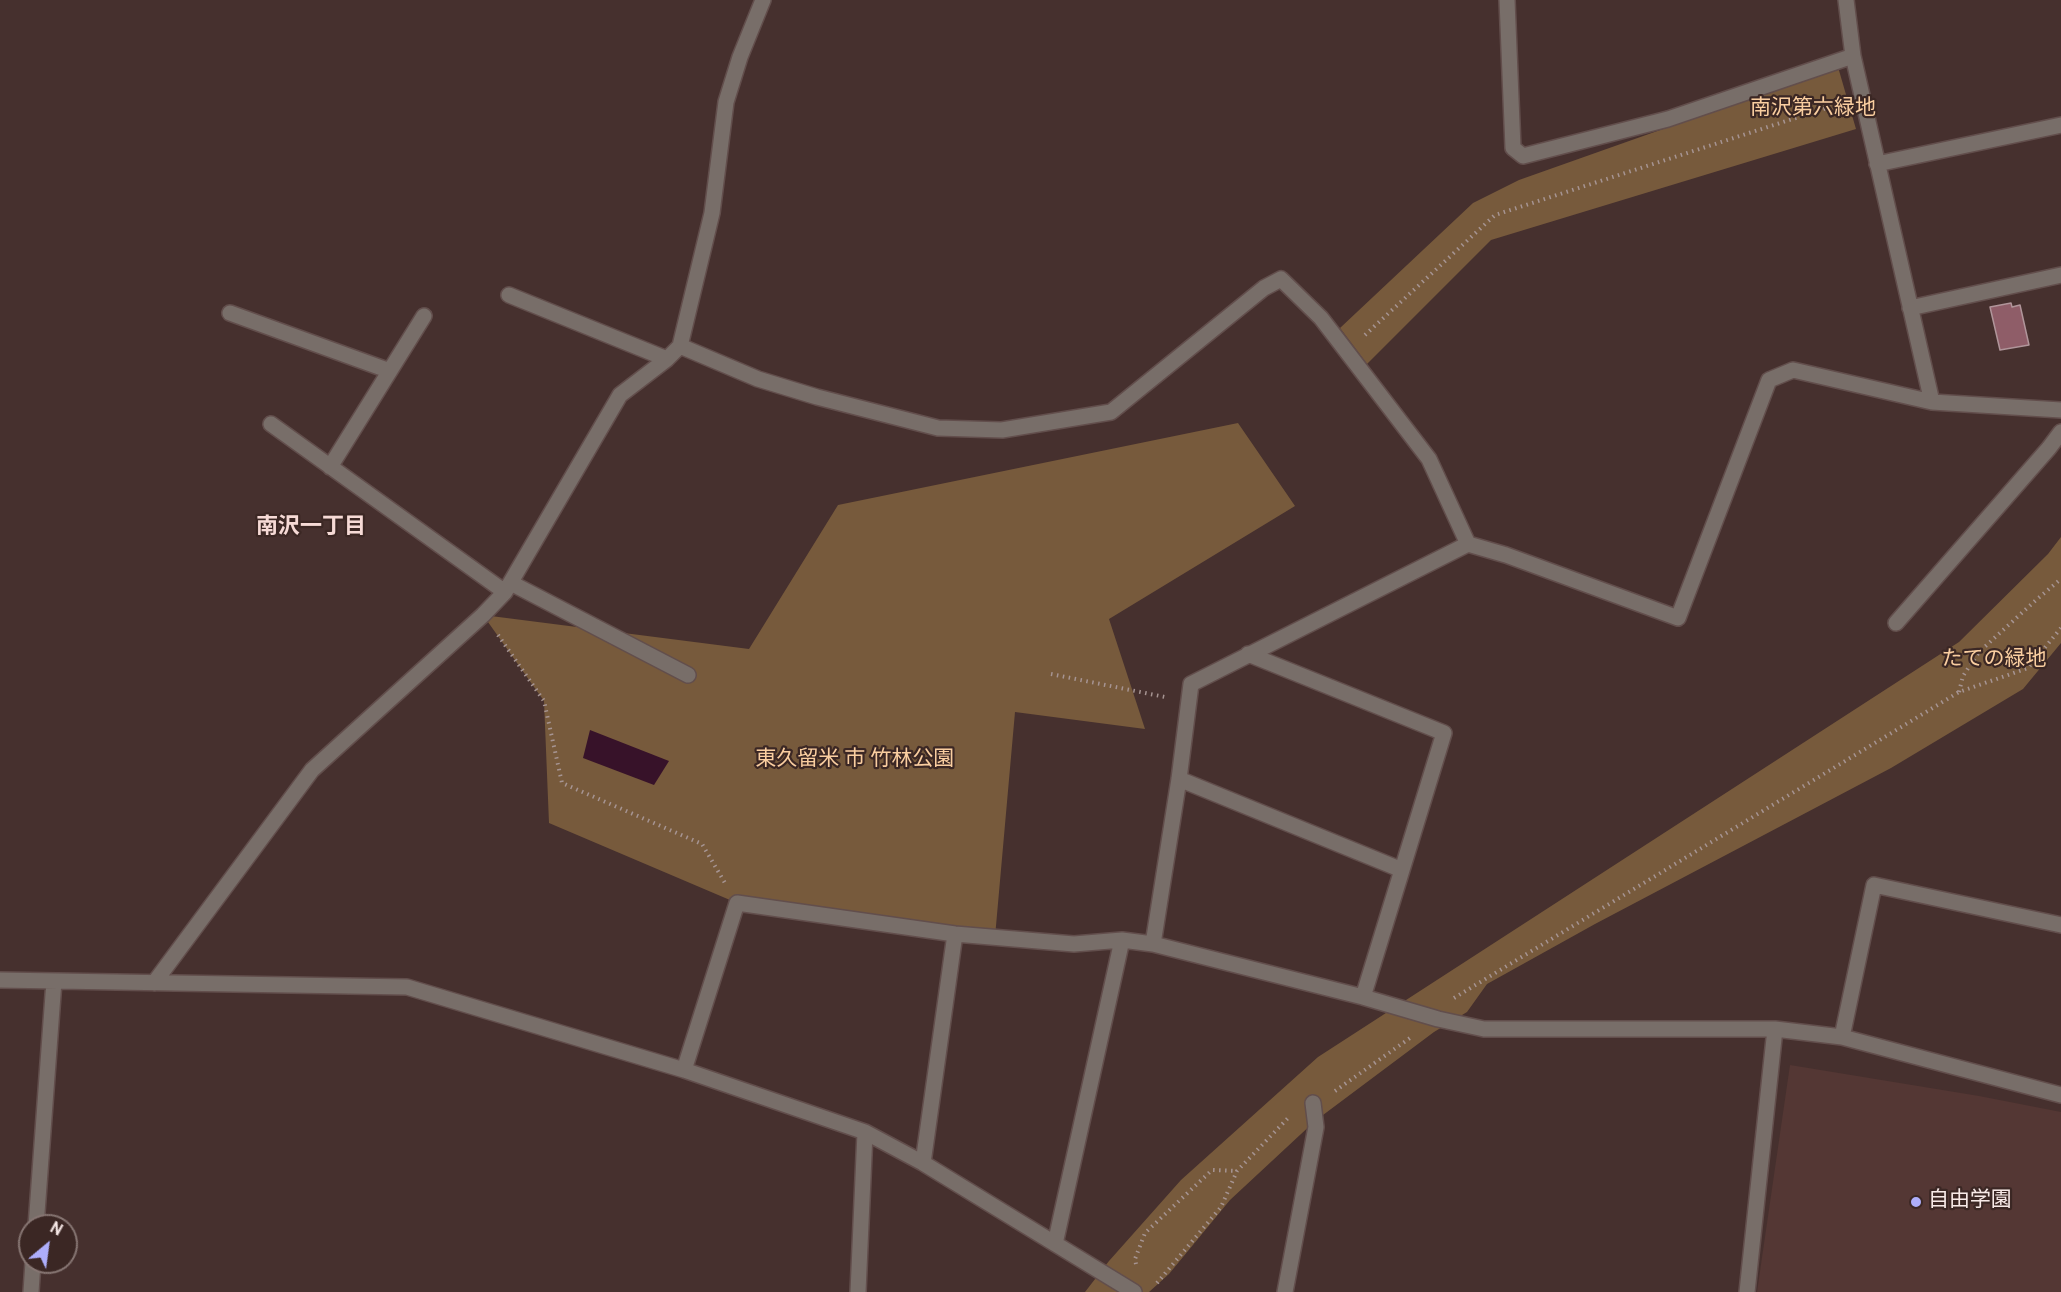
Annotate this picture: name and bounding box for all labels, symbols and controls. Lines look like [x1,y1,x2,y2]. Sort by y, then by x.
park label: 南沢第六緑地 [1750,97,1876,123]
district label: 南沢一丁目 [256,516,366,542]
park label: たての緑地 [1942,648,2046,674]
park label: 東久留米 市 竹林公園 [756,748,954,774]
place label: 自由学園 [1928,1189,2012,1215]
marker: 自由学園 [1909,1195,1923,1209]
north arrow [18,1214,78,1274]
text: N [46,1218,66,1242]

